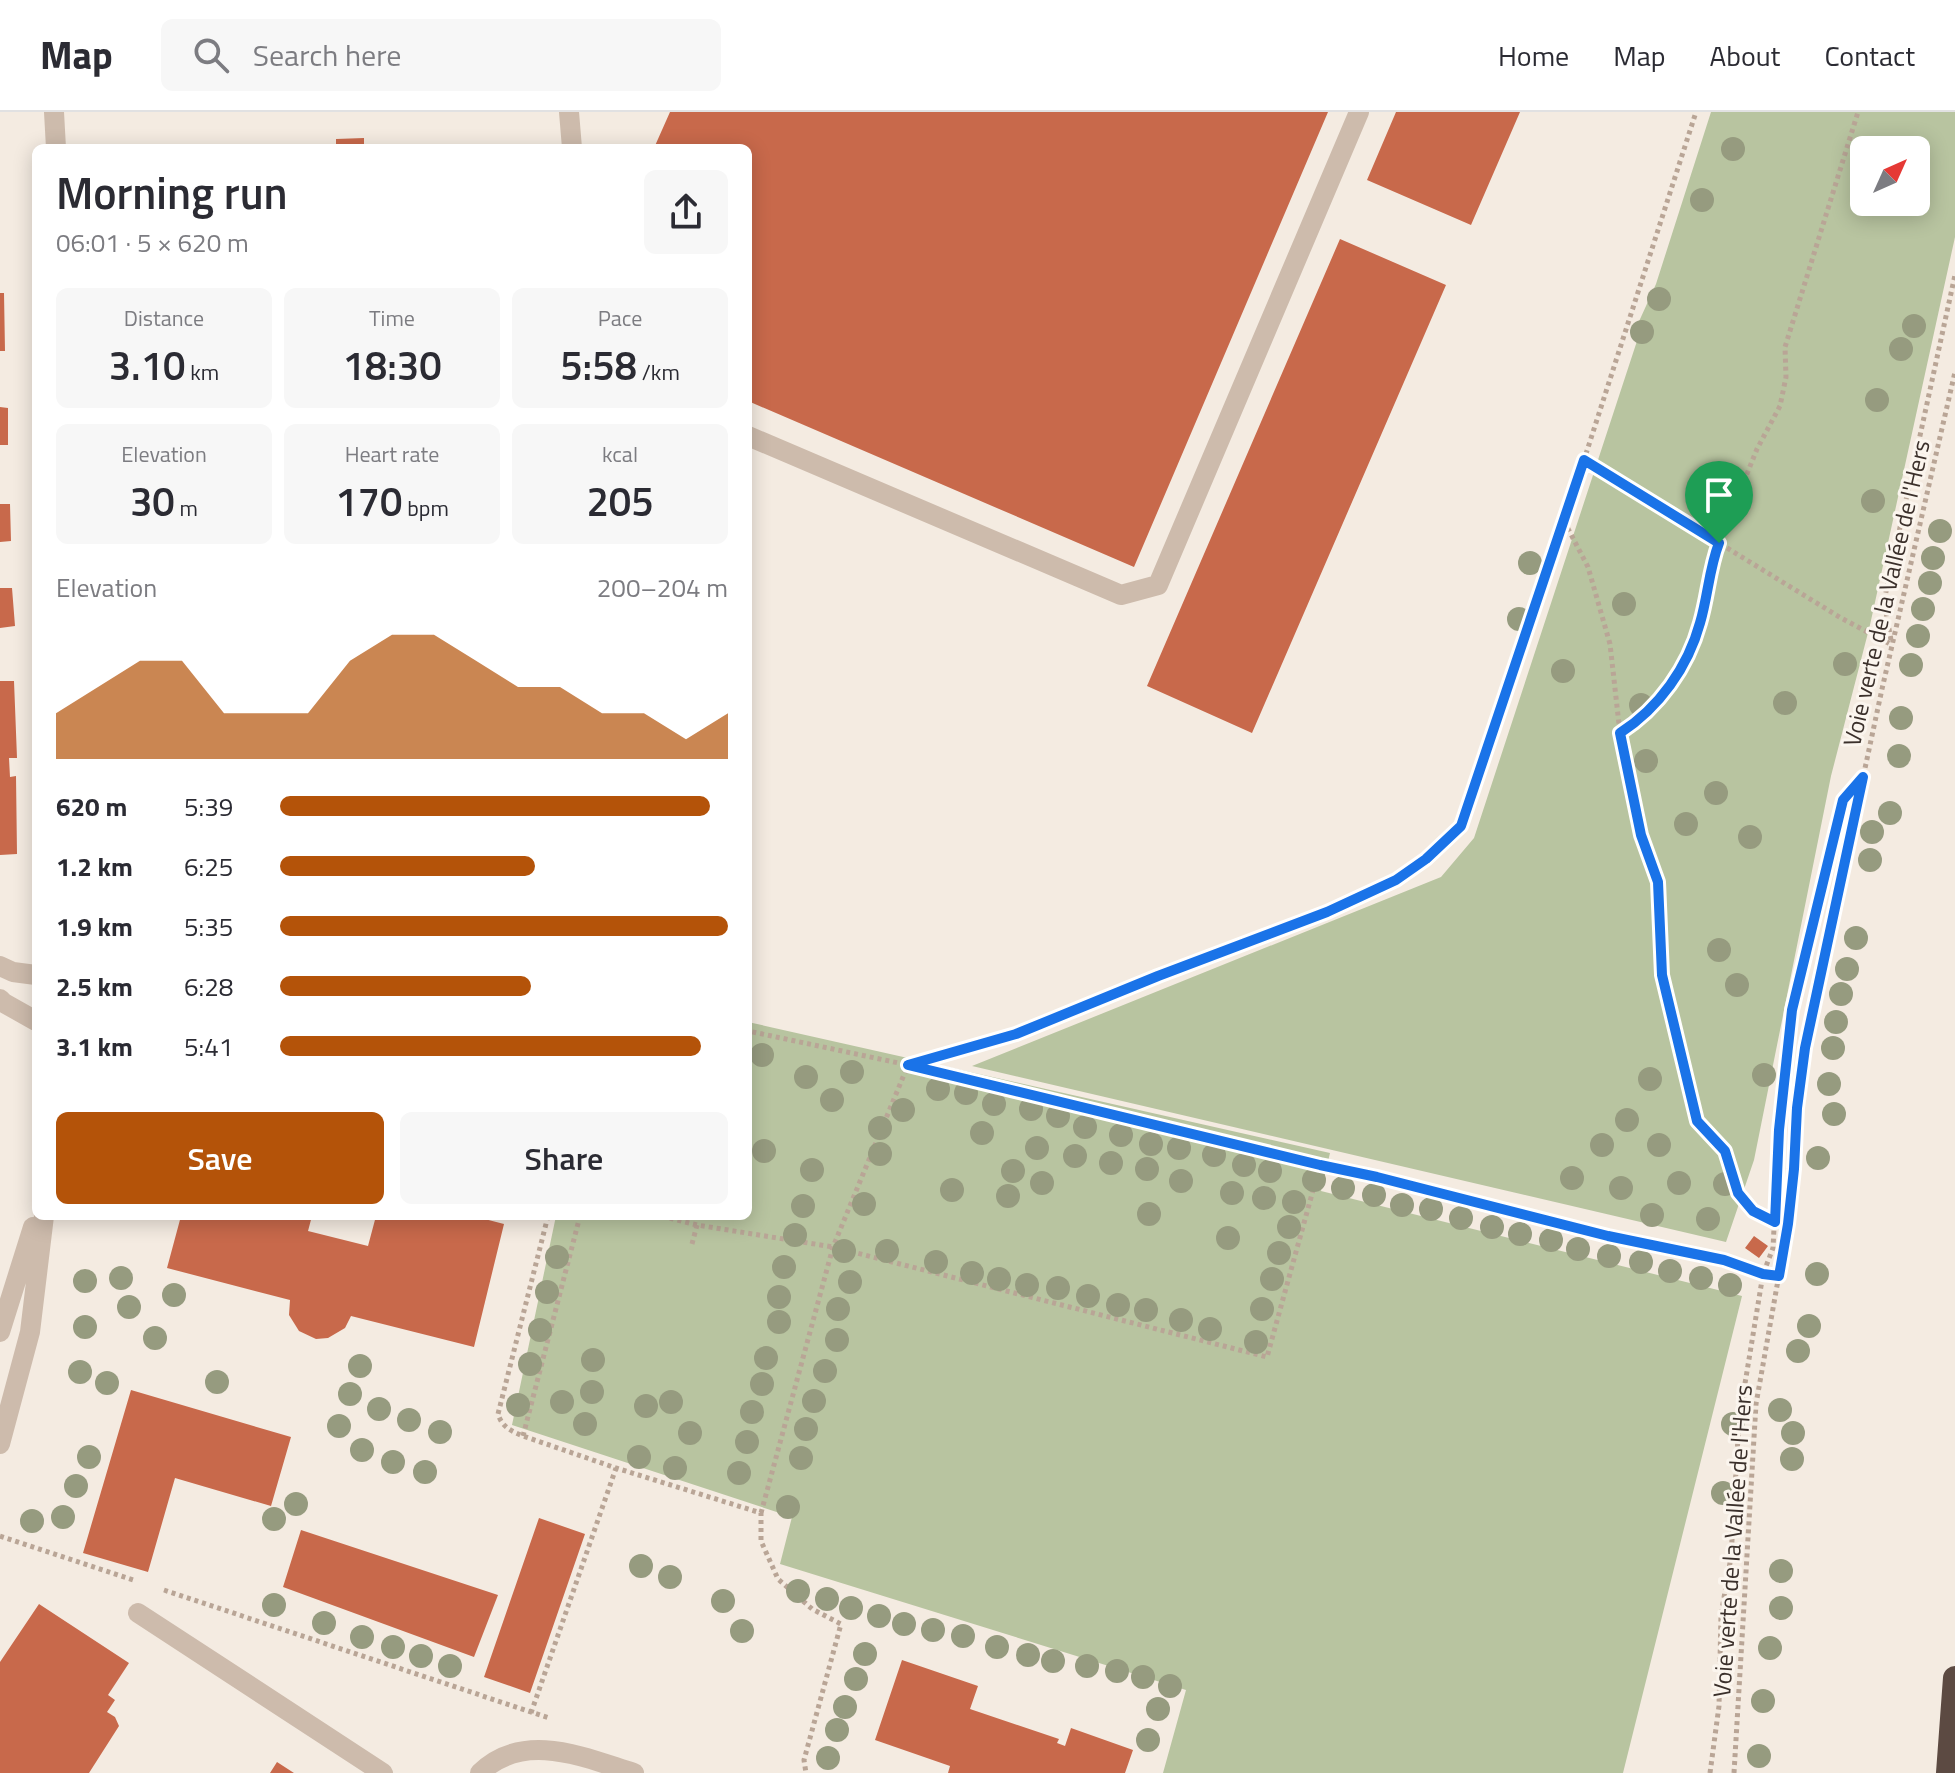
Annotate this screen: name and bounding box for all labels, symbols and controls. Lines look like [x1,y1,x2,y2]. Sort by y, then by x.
search box [161,19,721,91]
text: Map [40,26,113,84]
text: Search here [253,32,402,78]
icon: search [189,33,233,77]
text: Home [1498,34,1569,77]
text: Map [1613,34,1666,77]
text: About [1710,34,1780,77]
text: Contact [1824,34,1915,77]
north arrow [1850,136,1930,216]
map controls [1850,136,1930,216]
text: Morning run [56,159,288,226]
button: share [644,170,728,254]
text: 06:01 · 5 × 620 m [56,223,249,262]
text: Distance [124,301,204,335]
text: Time [369,301,415,335]
text: Pace [598,301,642,335]
text: 3.10 [109,335,185,396]
text: 18:30 [342,335,442,396]
text: 5:58 [560,335,637,396]
text: km [185,355,219,389]
text: /km [637,355,680,389]
street label: Voie verte de la Vallée de l'Hers [1833,436,1939,750]
text: Elevation [121,437,207,471]
text: Heart rate [345,437,439,471]
text: kcal [602,437,638,471]
pin [1685,461,1753,543]
text: 30 [130,471,175,532]
text: 170 [335,471,402,532]
text: 205 [586,471,654,532]
icon: arrive [1697,473,1741,517]
text: m [175,491,198,525]
text: bpm [402,491,449,525]
text: Elevation [56,568,157,607]
text: 200–204 m [597,568,728,607]
text: 620 m [56,787,127,826]
text: 5:39 [184,787,233,826]
text: 1.2 km [56,847,133,886]
text: 6:25 [184,847,233,886]
text: 1.9 km [56,907,133,946]
text: 5:35 [184,907,233,946]
text: 2.5 km [56,967,133,1006]
text: 6:28 [184,967,233,1006]
text: 3.1 km [56,1027,133,1066]
text: 5:41 [184,1027,233,1066]
button: Save [56,1112,384,1204]
button: Share [400,1112,728,1204]
street label: Voie verte de la Vallée de l'Hers [1703,1383,1761,1699]

